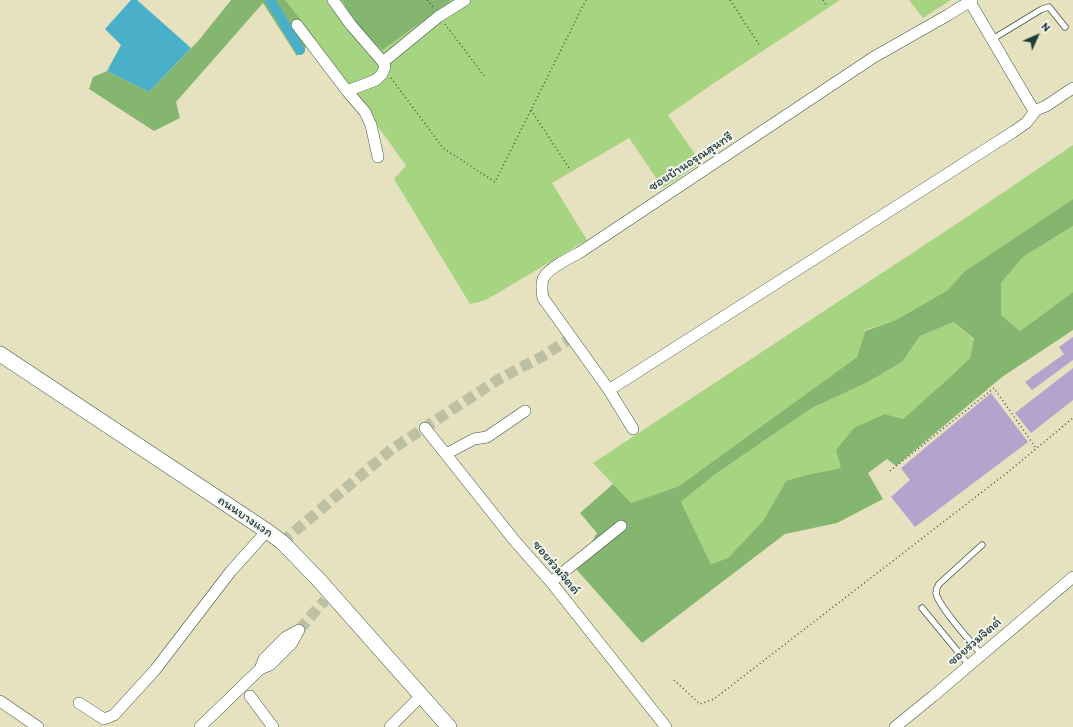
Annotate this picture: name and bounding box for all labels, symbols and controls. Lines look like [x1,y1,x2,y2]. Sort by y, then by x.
north arrow [1017,16,1057,56]
text: N [1039,20,1053,34]
street label: ซอยบ้านอรุณสุนทรี [646,129,736,195]
street label: ถนนบางแวก [214,493,276,541]
street label: ซอยร่วมจิตต์ [529,538,583,598]
street label: ซอยร่วมจิตต์ [945,614,1005,670]

